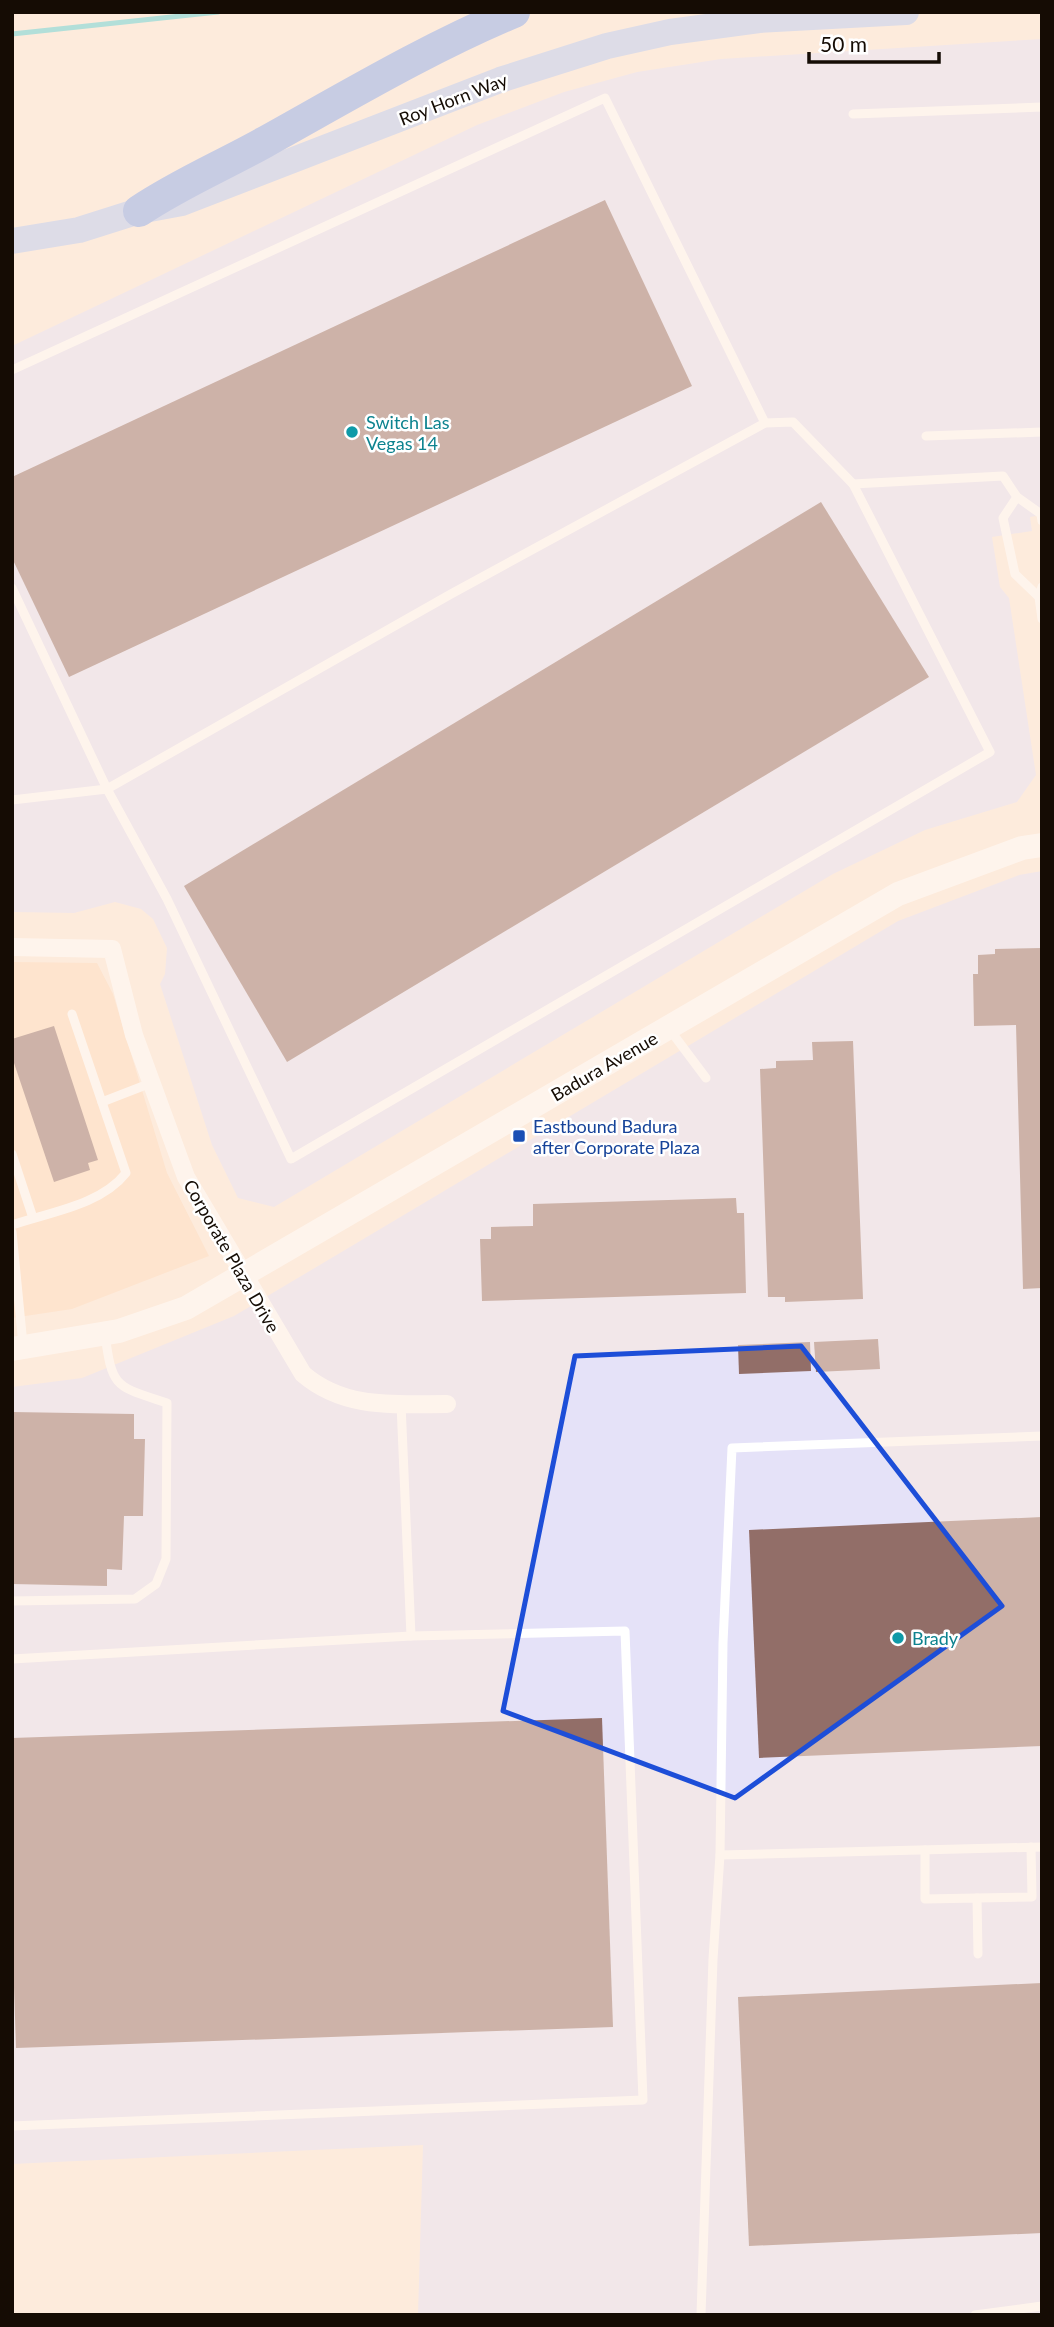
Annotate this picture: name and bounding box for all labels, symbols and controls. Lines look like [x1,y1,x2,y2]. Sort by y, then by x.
scale bar [809,21,939,65]
text: 50 m [820,31,867,56]
street label: Roy Horn Way [396,68,511,130]
place label: Switch Las Vegas 14 [366,411,450,454]
marker: Switch Las Vegas 14 [344,424,360,440]
street label: Badura Avenue [547,1027,661,1105]
place label: Eastbound Badura after Corporate Plaza [533,1115,700,1158]
marker: Eastbound Badura after Corporate Plaza [511,1128,527,1144]
street label: Corporate Plaza Drive [179,1175,285,1337]
place label: Brady [912,1627,959,1649]
marker: Brady [890,1630,906,1646]

